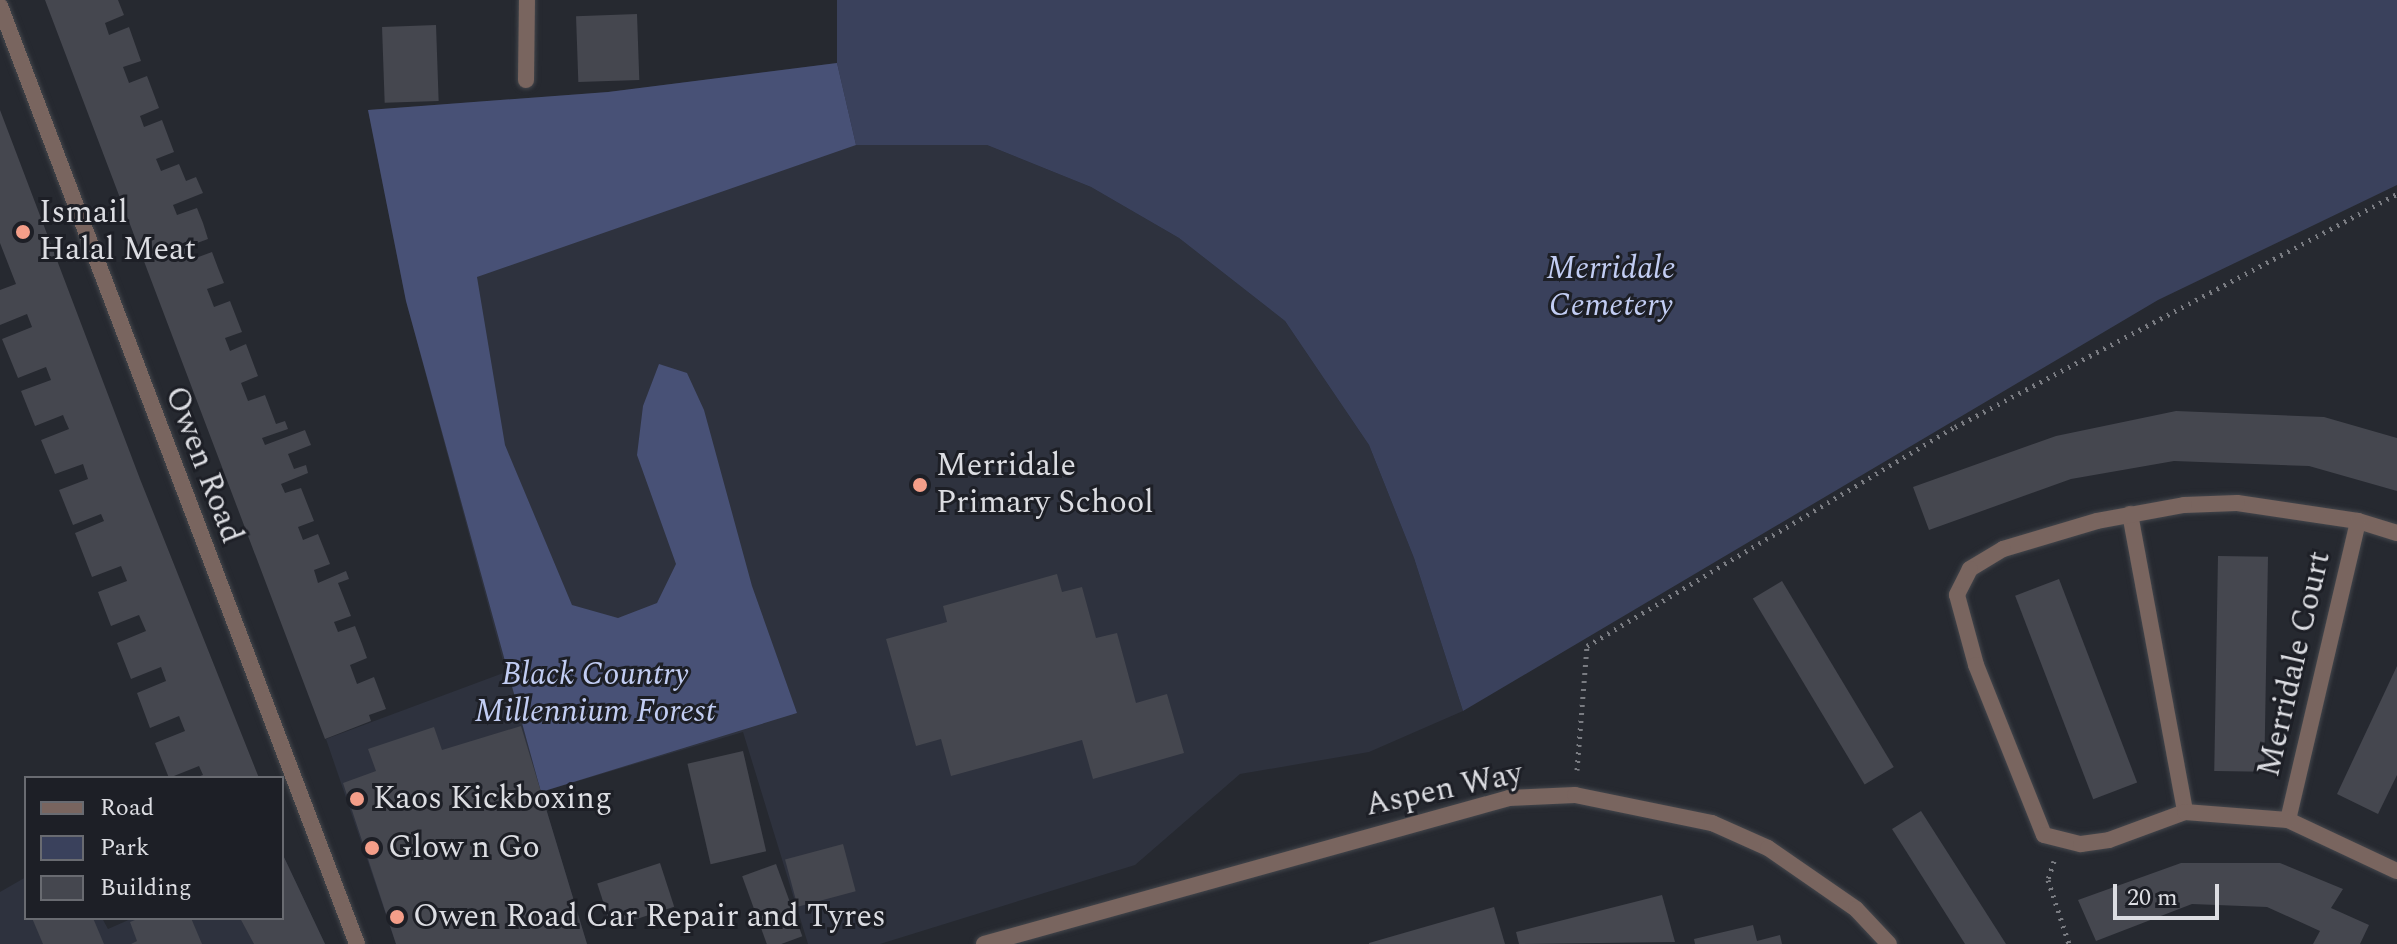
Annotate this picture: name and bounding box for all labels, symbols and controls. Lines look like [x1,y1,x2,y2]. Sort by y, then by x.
place label: Ismail Halal Meat [39,195,196,270]
marker: Ismail Halal Meat [14,223,32,241]
park label: Merridale Cemetery [1546,251,1676,326]
street label: Owen Road [156,381,250,549]
place label: Merridale Primary School [936,448,1154,523]
marker: Merridale Primary School [911,476,929,494]
street label: Merridale Court [2250,547,2340,781]
park label: Black Country Millennium Forest [475,657,715,732]
street label: Aspen Way [1362,755,1526,825]
legend [24,776,284,920]
place label: Kaos Kickboxing [373,780,612,818]
text: Road [100,790,154,826]
marker: Kaos Kickboxing [348,790,366,808]
place label: Glow n Go [388,829,540,867]
text: Park [100,830,150,866]
marker: Glow n Go [363,839,381,857]
scale bar [2117,868,2223,918]
text: Building [100,870,192,906]
text: 20 m [2127,880,2178,916]
place label: Owen Road Car Repair and Tyres [413,898,886,936]
marker: Owen Road Car Repair and Tyres [388,908,406,926]

